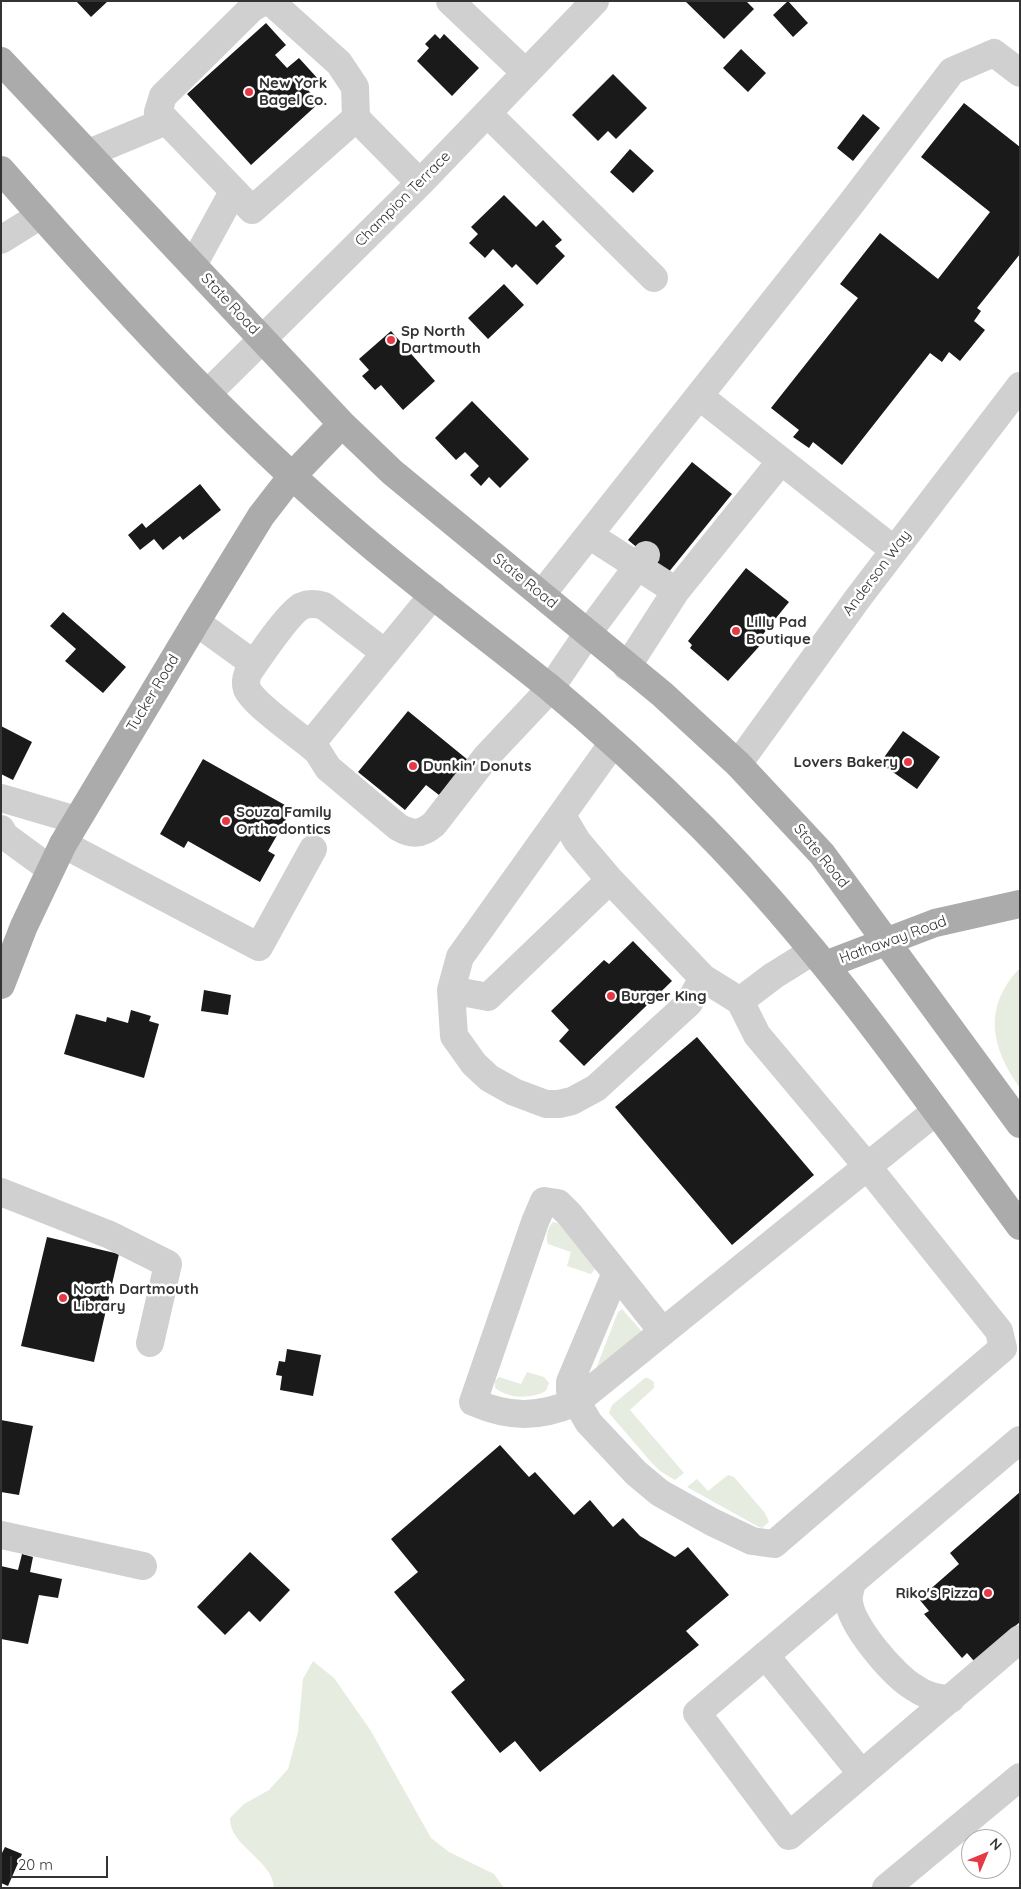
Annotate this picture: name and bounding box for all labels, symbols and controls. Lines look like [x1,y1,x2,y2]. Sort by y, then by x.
place label: New York Bagel Co. [259,74,327,109]
marker: New York Bagel Co. [243,86,255,98]
street label: Champion Terrace [352,148,454,250]
street label: State Road [197,270,263,338]
place label: Sp North Dartmouth [401,322,481,357]
marker: Sp North Dartmouth [385,334,397,346]
street label: Anderson Way [839,527,915,619]
street label: State Road [489,550,561,612]
place label: Lilly Pad Boutique [746,613,811,648]
marker: Lilly Pad Boutique [730,625,742,637]
street label: Tucker Road [123,651,183,735]
place label: Lovers Bakery [794,753,898,771]
marker: Lovers Bakery [902,756,914,768]
place label: Dunkin' Donuts [423,757,531,775]
marker: Dunkin' Donuts [407,760,419,772]
place label: Souza Family Orthodontics [236,803,332,838]
marker: Souza Family Orthodontics [220,815,232,827]
street label: State Road [790,820,852,892]
street label: Hathaway Road [837,912,949,968]
place label: Burger King [621,987,707,1005]
marker: Burger King [605,990,617,1002]
place label: North Dartmouth Library [73,1280,199,1315]
marker: North Dartmouth Library [57,1292,69,1304]
place label: Riko's Pizza [895,1584,978,1602]
marker: Riko's Pizza [982,1587,994,1599]
north arrow [961,1829,1011,1879]
text: N [986,1834,1006,1854]
scale bar [12,1846,110,1878]
text: 20 m [18,1855,53,1874]

